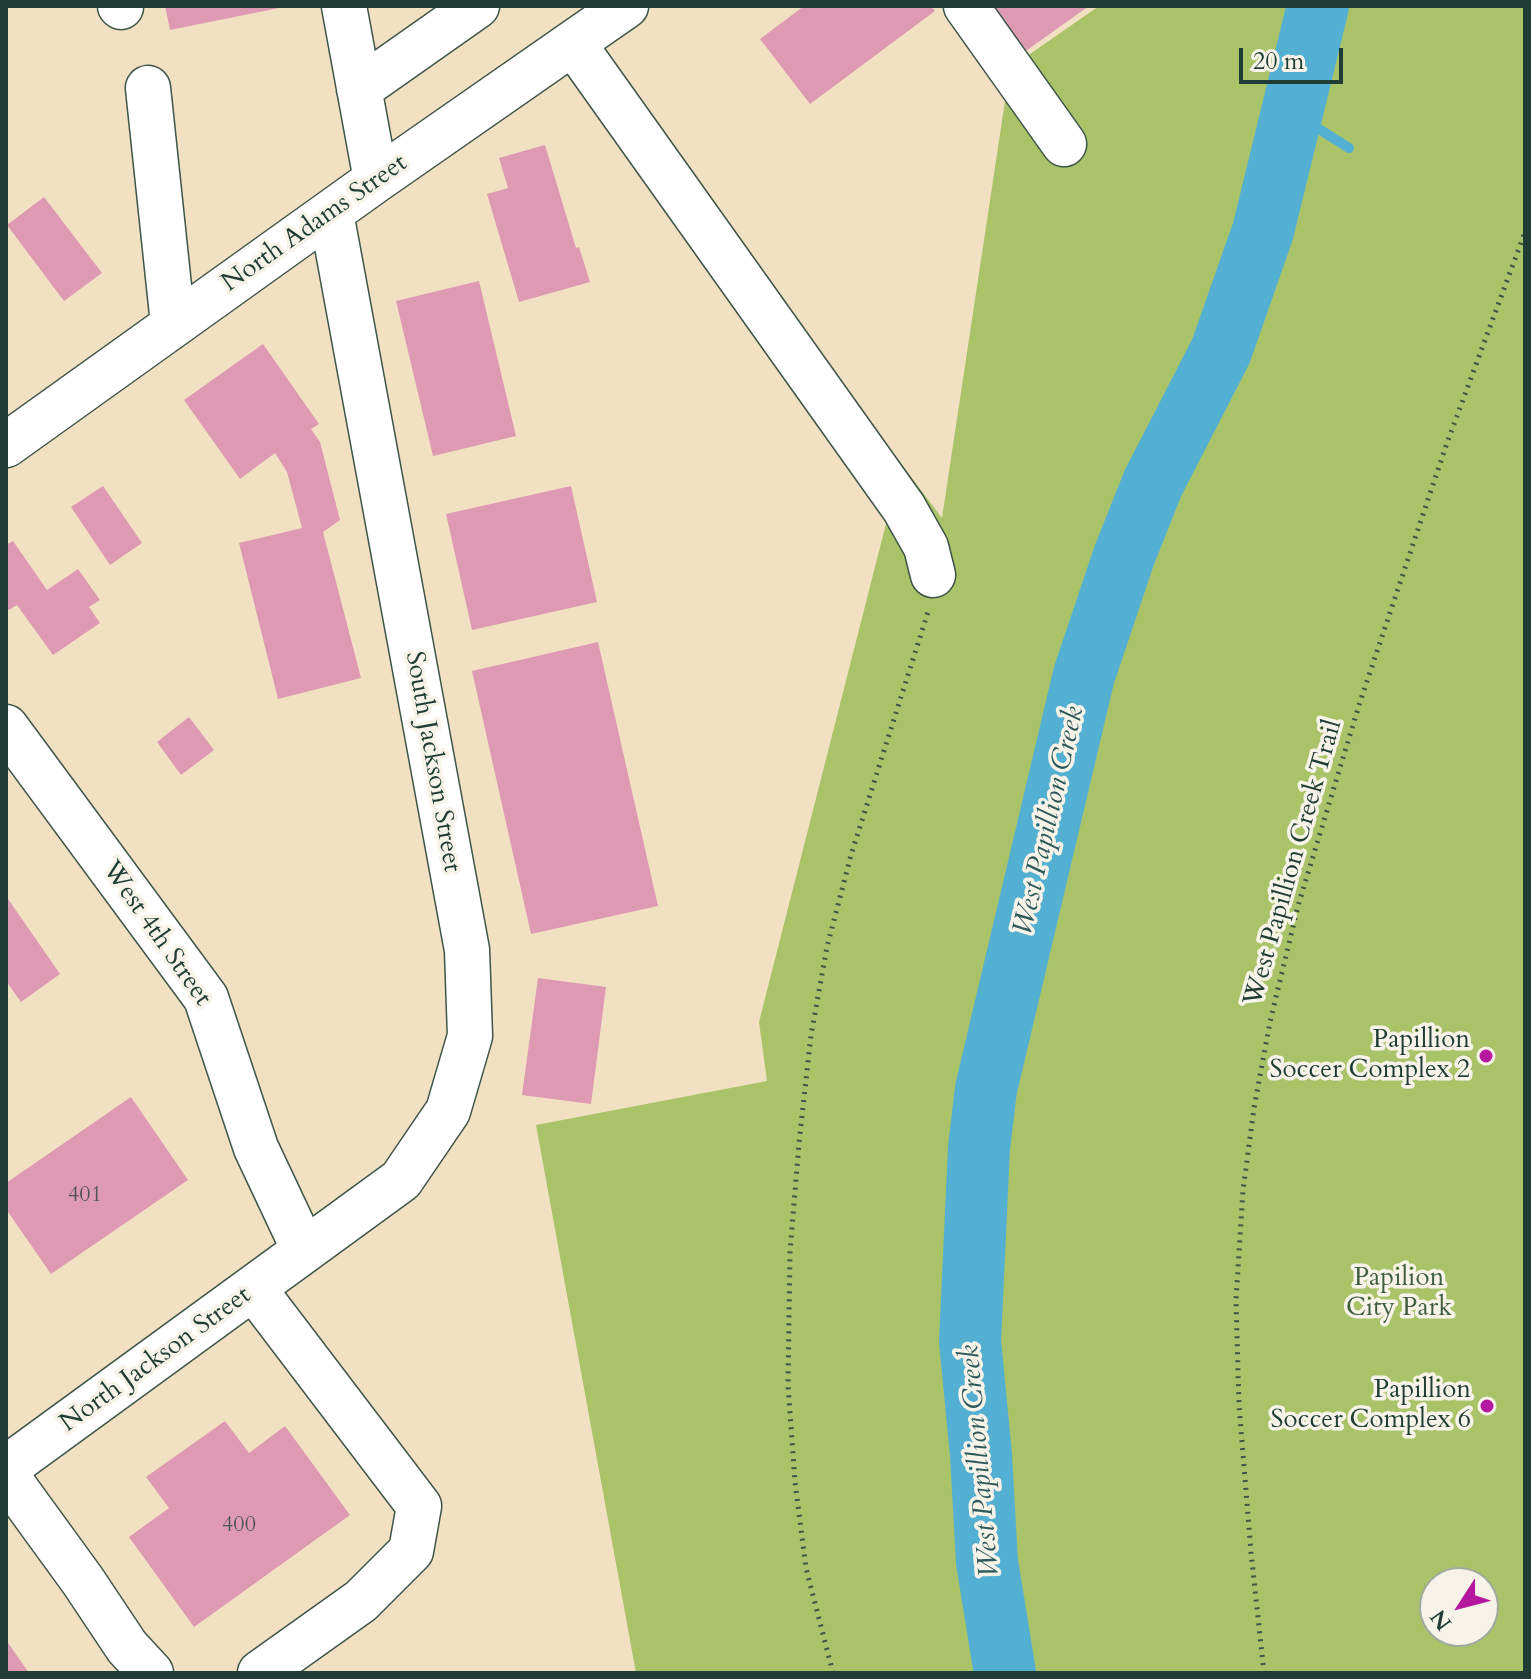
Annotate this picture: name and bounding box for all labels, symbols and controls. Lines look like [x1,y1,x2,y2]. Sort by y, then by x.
scale bar [1243,32,1347,82]
text: 20 m [1253,45,1304,78]
street label: North Adams Street [216,148,414,300]
street label: South Jackson Street [397,649,467,875]
water label: West Papillion Creek [1007,703,1093,939]
street label: West Papillion Creek Trail [1238,716,1350,1010]
street label: West 4th Street [95,856,217,1012]
place label: Papillion Soccer Complex 2 [1270,1025,1470,1086]
marker: Papillion Soccer Complex 2 [1477,1047,1495,1065]
house number: 401 [68,1183,102,1209]
park label: Papilion City Park [1346,1263,1452,1324]
street label: North Jackson Street [55,1280,257,1440]
water label: West Papillion Creek [954,1343,1008,1579]
place label: Papillion Soccer Complex 6 [1271,1375,1471,1436]
marker: Papillion Soccer Complex 6 [1478,1397,1496,1415]
house number: 400 [222,1513,256,1539]
north arrow [1419,1567,1499,1647]
text: N [1423,1603,1459,1636]

